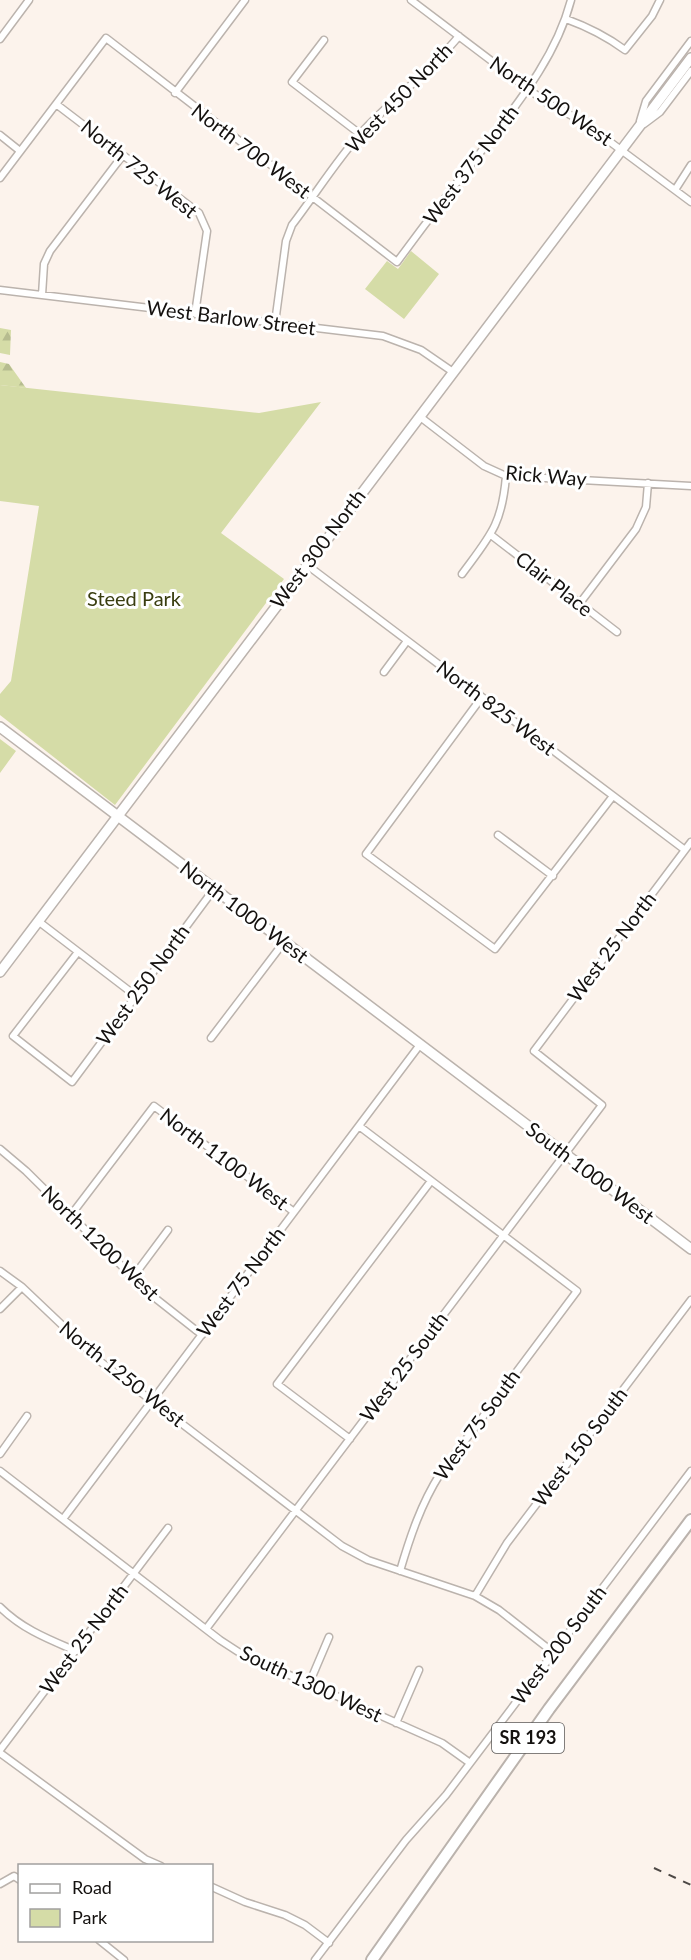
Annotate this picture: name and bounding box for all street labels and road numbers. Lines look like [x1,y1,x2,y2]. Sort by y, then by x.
street label: West 450 North [340,38,457,157]
street label: North 500 West [486,50,617,150]
street label: North 700 West [187,98,316,203]
street label: West 375 North [418,100,523,229]
street label: North 725 West [77,114,203,222]
street label: West Barlow Street [145,295,317,339]
street label: Rick Way [505,460,588,491]
street label: West 300 North [265,484,370,613]
street label: Clair Place [511,546,598,621]
street label: North 825 West [432,655,561,760]
street label: North 1000 West [176,855,313,967]
street label: West 25 North [562,887,660,1006]
street label: West 250 North [90,920,194,1049]
street label: North 1100 West [156,1102,293,1214]
street label: South 1000 West [522,1116,659,1228]
street label: North 1200 West [37,1180,165,1304]
street label: West 75 North [191,1222,289,1341]
street label: West 25 South [354,1307,452,1426]
street label: North 1250 West [55,1315,190,1431]
street label: West 75 South [428,1364,524,1484]
street label: West 150 South [527,1382,632,1511]
street label: West 25 North [34,1579,132,1698]
street label: West 200 South [506,1580,611,1709]
street label: South 1300 West [237,1640,386,1727]
road number: SR 193 [492,1723,564,1753]

